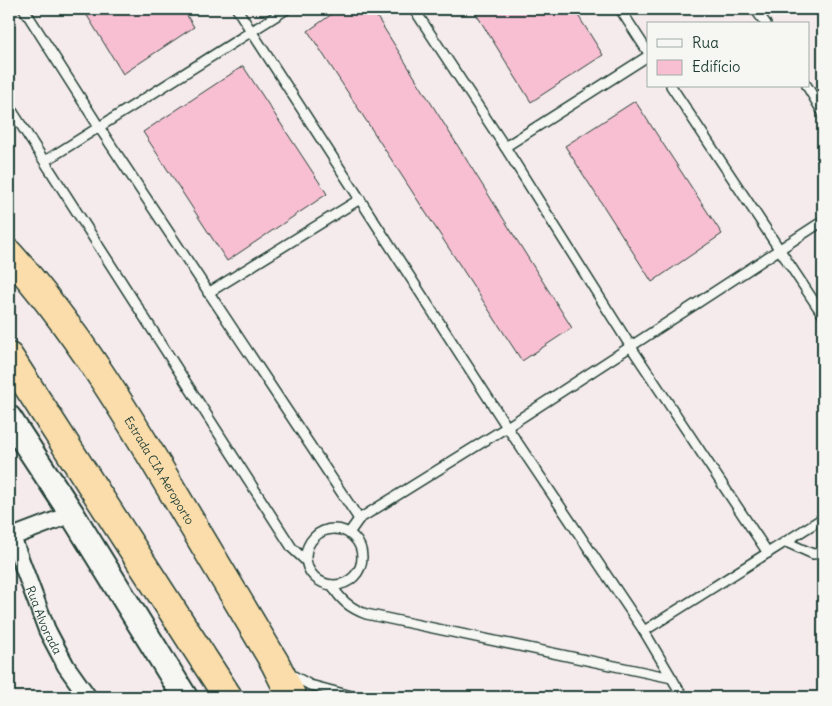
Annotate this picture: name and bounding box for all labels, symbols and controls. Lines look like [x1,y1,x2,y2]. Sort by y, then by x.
legend [647,22,810,88]
text: Rua [692,33,719,52]
text: Edifício [692,57,740,76]
street label: Estrada CIA Aeroporto [122,413,198,527]
street label: Rua Alvorada [24,584,66,657]

